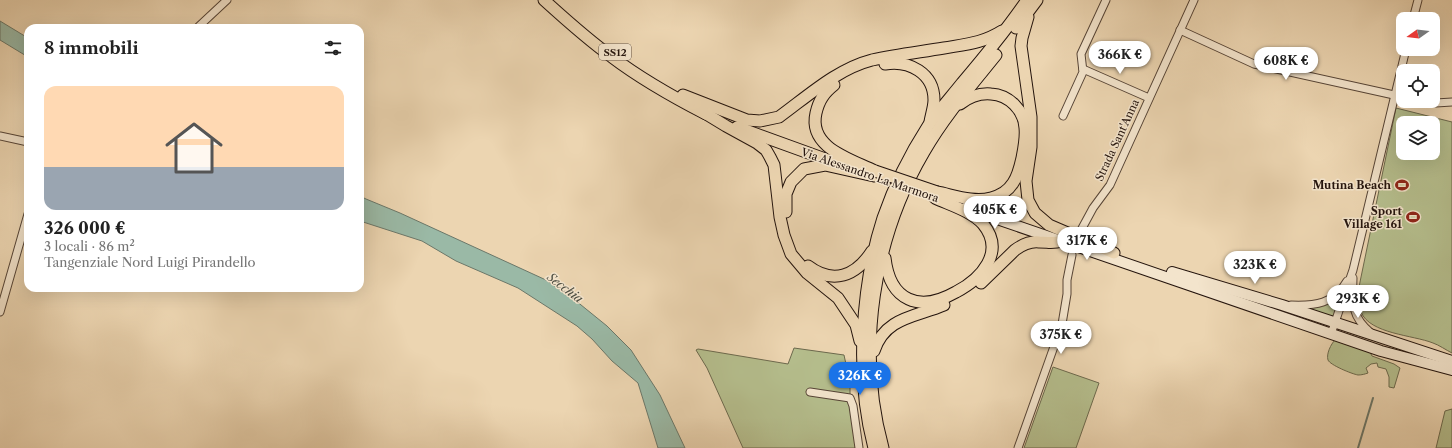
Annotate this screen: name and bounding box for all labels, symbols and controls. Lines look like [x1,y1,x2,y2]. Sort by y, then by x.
north arrow [1396,12,1440,56]
map controls [1396,12,1440,160]
icon: filters [322,37,344,59]
text: 8 immobili [44,38,139,58]
pin: 366K € [1087,41,1153,75]
road number: SS12 [599,44,631,60]
text: 366K € [1098,46,1142,62]
pin: 608K € [1253,47,1319,81]
text: 608K € [1263,52,1309,68]
button: locate [1396,64,1440,108]
street label: Strada Sant'Anna [1092,97,1142,183]
icon: home [158,112,230,184]
button: layers [1396,116,1440,160]
street label: Via Alessandro La Marmora [798,144,941,205]
sports icon: Mutina Beach [1394,177,1410,193]
place label: Mutina Beach [1313,178,1391,192]
pin: 405K € [962,196,1028,230]
text: 405K € [973,201,1017,217]
place label: Sport Village 161 [1342,204,1403,231]
sports icon: Sport Village 161 [1405,209,1421,225]
text: 326 000 € [44,218,126,238]
pin: 317K € [1054,227,1120,261]
text: 317K € [1066,232,1108,248]
text: 3 locali · 86 m² [44,238,135,254]
pin: 323K € [1222,251,1288,285]
text: Tangenziale Nord Luigi Pirandello [44,254,256,270]
text: 323K € [1233,256,1277,272]
water label: Secchia [544,269,586,306]
pin: 293K € [1325,285,1391,319]
text: 293K € [1336,290,1380,306]
pin: 375K € [1028,321,1094,355]
text: 375K € [1040,326,1082,342]
pin: 326K € [827,362,893,396]
text: 326K € [838,367,882,383]

